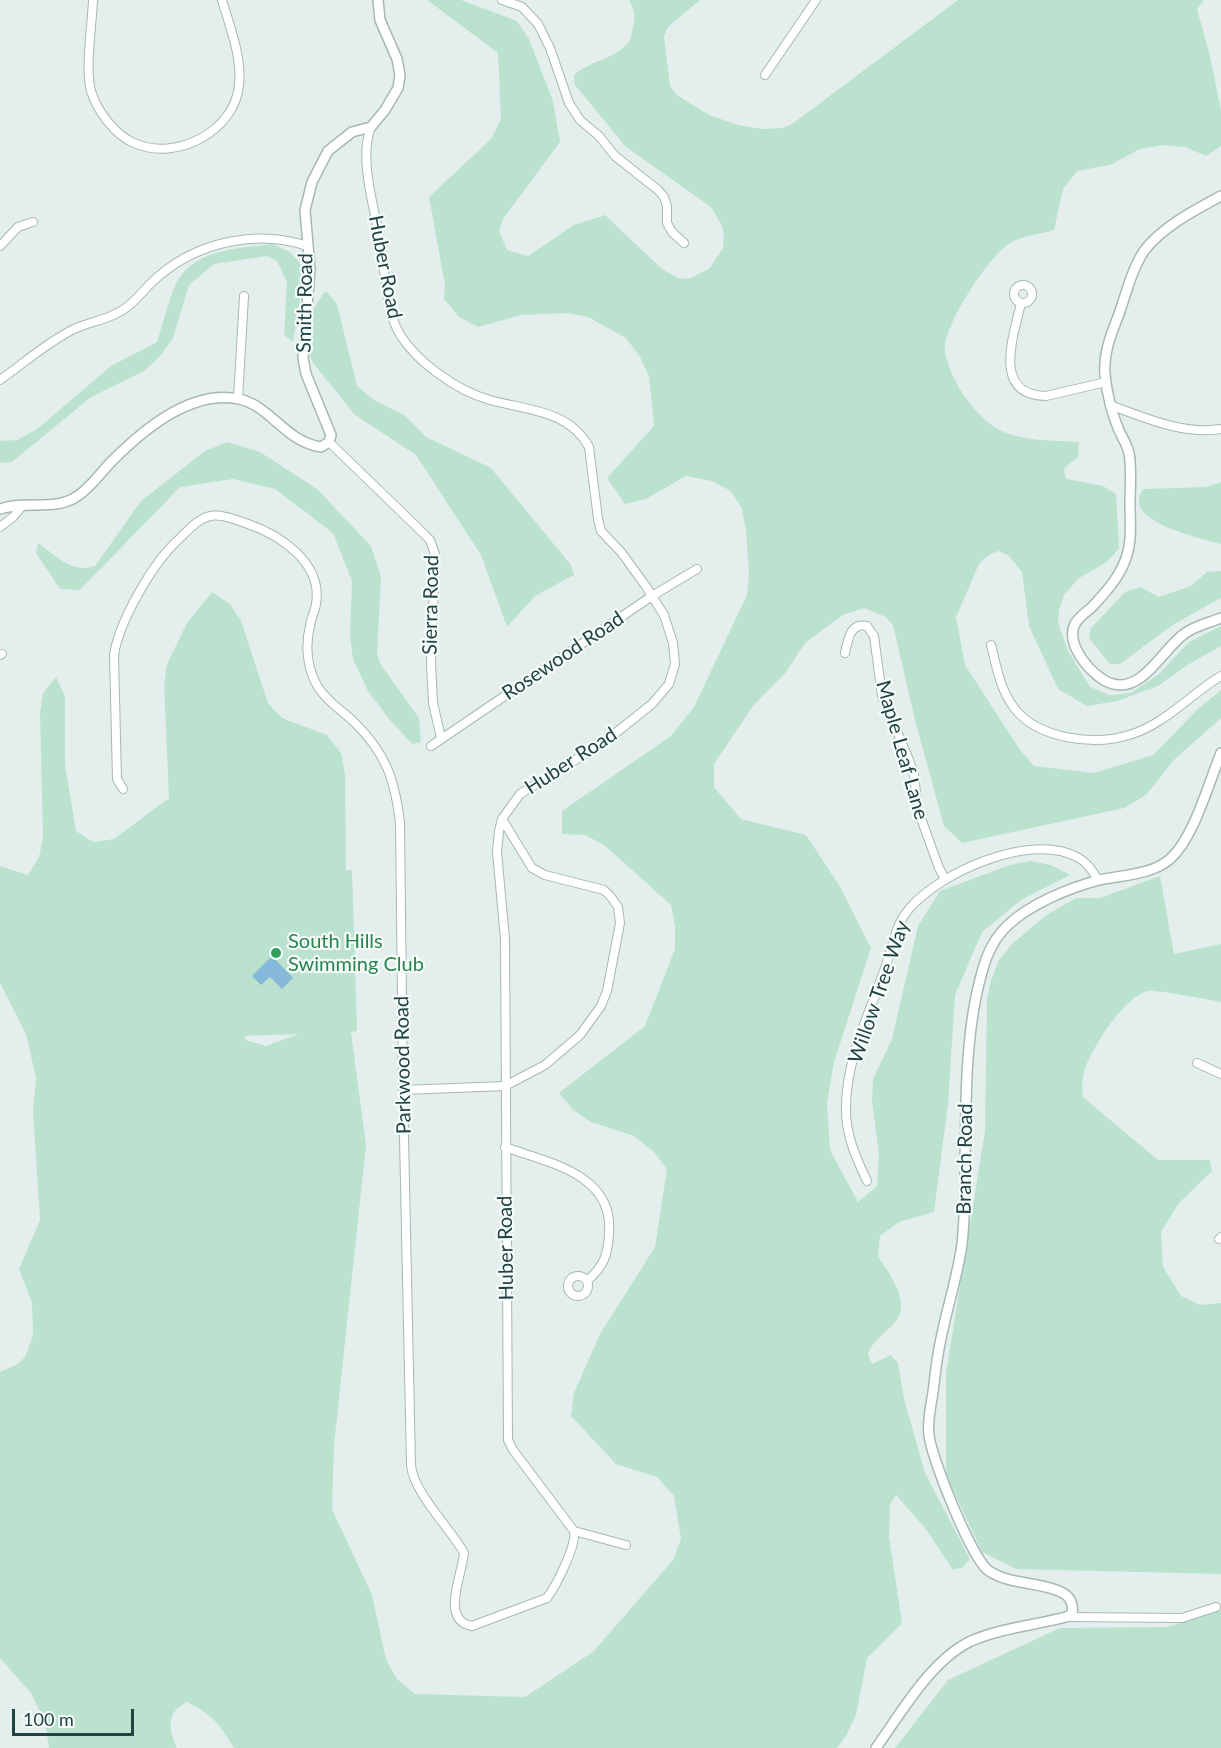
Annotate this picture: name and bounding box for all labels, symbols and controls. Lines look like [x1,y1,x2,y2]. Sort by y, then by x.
street label: Huber Road [363,213,407,321]
street label: Smith Road [292,253,318,353]
street label: Sierra Road [418,555,444,655]
street label: Rosewood Road [498,607,628,705]
street label: Maple Leaf Lane [871,678,933,822]
street label: Huber Road [521,722,621,800]
street label: Willow Tree Way [843,918,915,1066]
place label: South Hills Swimming Club [288,930,424,977]
marker: South Hills Swimming Club [269,946,283,960]
street label: Parkwood Road [390,996,416,1134]
street label: Branch Road [952,1103,978,1215]
street label: Huber Road [493,1195,519,1301]
scale bar [15,1697,136,1735]
text: 100 m [23,1708,74,1730]

